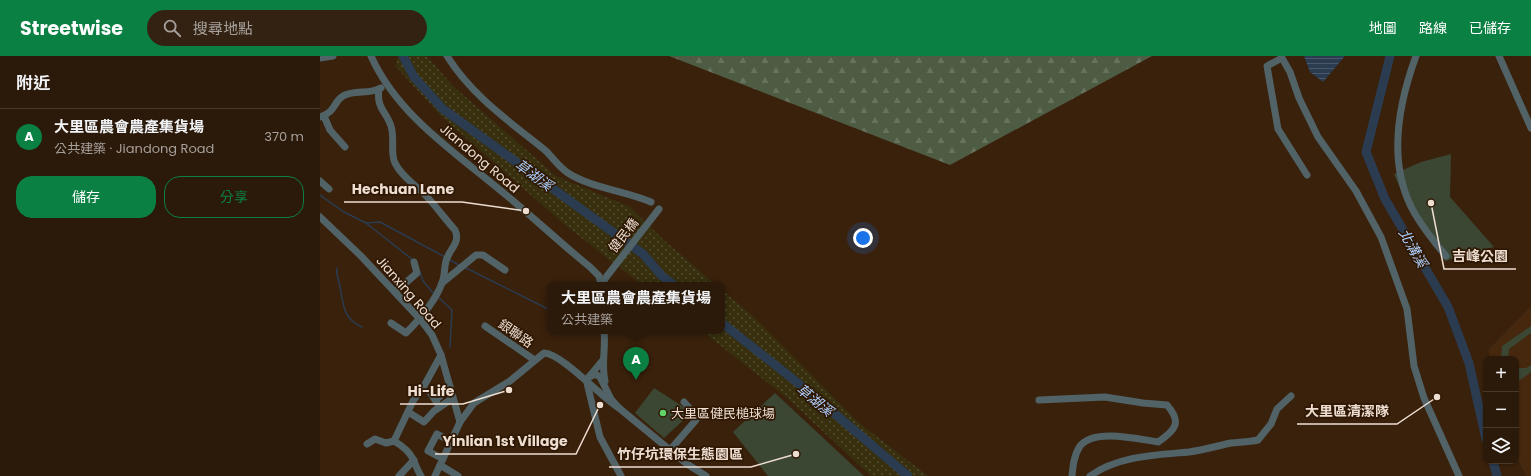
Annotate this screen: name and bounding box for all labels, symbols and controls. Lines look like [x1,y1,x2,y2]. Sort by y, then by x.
search box [147,10,427,46]
text: Streetwise [20,15,123,42]
icon: search [161,17,183,39]
text: 搜尋地點 [193,18,253,39]
text: 地圖 [1369,18,1397,38]
text: 路線 [1419,18,1447,38]
text: 已儲存 [1469,18,1511,38]
text: 附近 [16,71,50,95]
text: 大里區農會農產集貨場 [54,116,204,137]
street label: Jiandong Road [436,119,524,197]
text: A [24,127,34,146]
text: 370 m [264,127,304,146]
text: 公共建築 · Jiandong Road [54,139,214,158]
water label: 草湖溪 [511,155,558,197]
button: 儲存 [16,176,156,218]
button: 分享 [164,176,304,218]
callout: Hechuan Lane [344,176,462,202]
text: Hechuan Lane [352,179,455,199]
street label: 健民橋 [604,214,643,257]
water label: 北溝溪 [1394,225,1433,273]
your location [853,228,873,248]
callout: 吉峰公園 [1444,243,1516,269]
text: 吉峰公園 [1452,246,1508,266]
street label: Jianxing Road [372,252,446,333]
popup [547,282,725,334]
text: 大里區農會農產集貨場 [561,287,711,308]
text: 公共建築 [561,310,613,329]
street label: 銀聯路 [494,314,537,352]
pin: A [623,347,649,380]
map controls [1483,356,1519,464]
button: + [1483,356,1519,392]
callout: Hi-Life [400,378,463,404]
water label: 草湖溪 [792,379,839,422]
text: Hi-Life [408,381,455,401]
button: − [1483,392,1519,428]
callout: 大里區清潔隊 [1297,398,1397,424]
text: 大里區清潔隊 [1305,401,1389,421]
place label: 大里區健民槌球場 [671,404,775,423]
marker: 大里區健民槌球場 [658,408,668,418]
callout: Yinlian 1st Village [435,428,576,454]
button: layers [1483,428,1519,464]
text: Yinlian 1st Village [442,431,568,451]
callout: 竹仔坑環保生態園區 [609,441,751,467]
text: 竹仔坑環保生態園區 [617,444,743,464]

